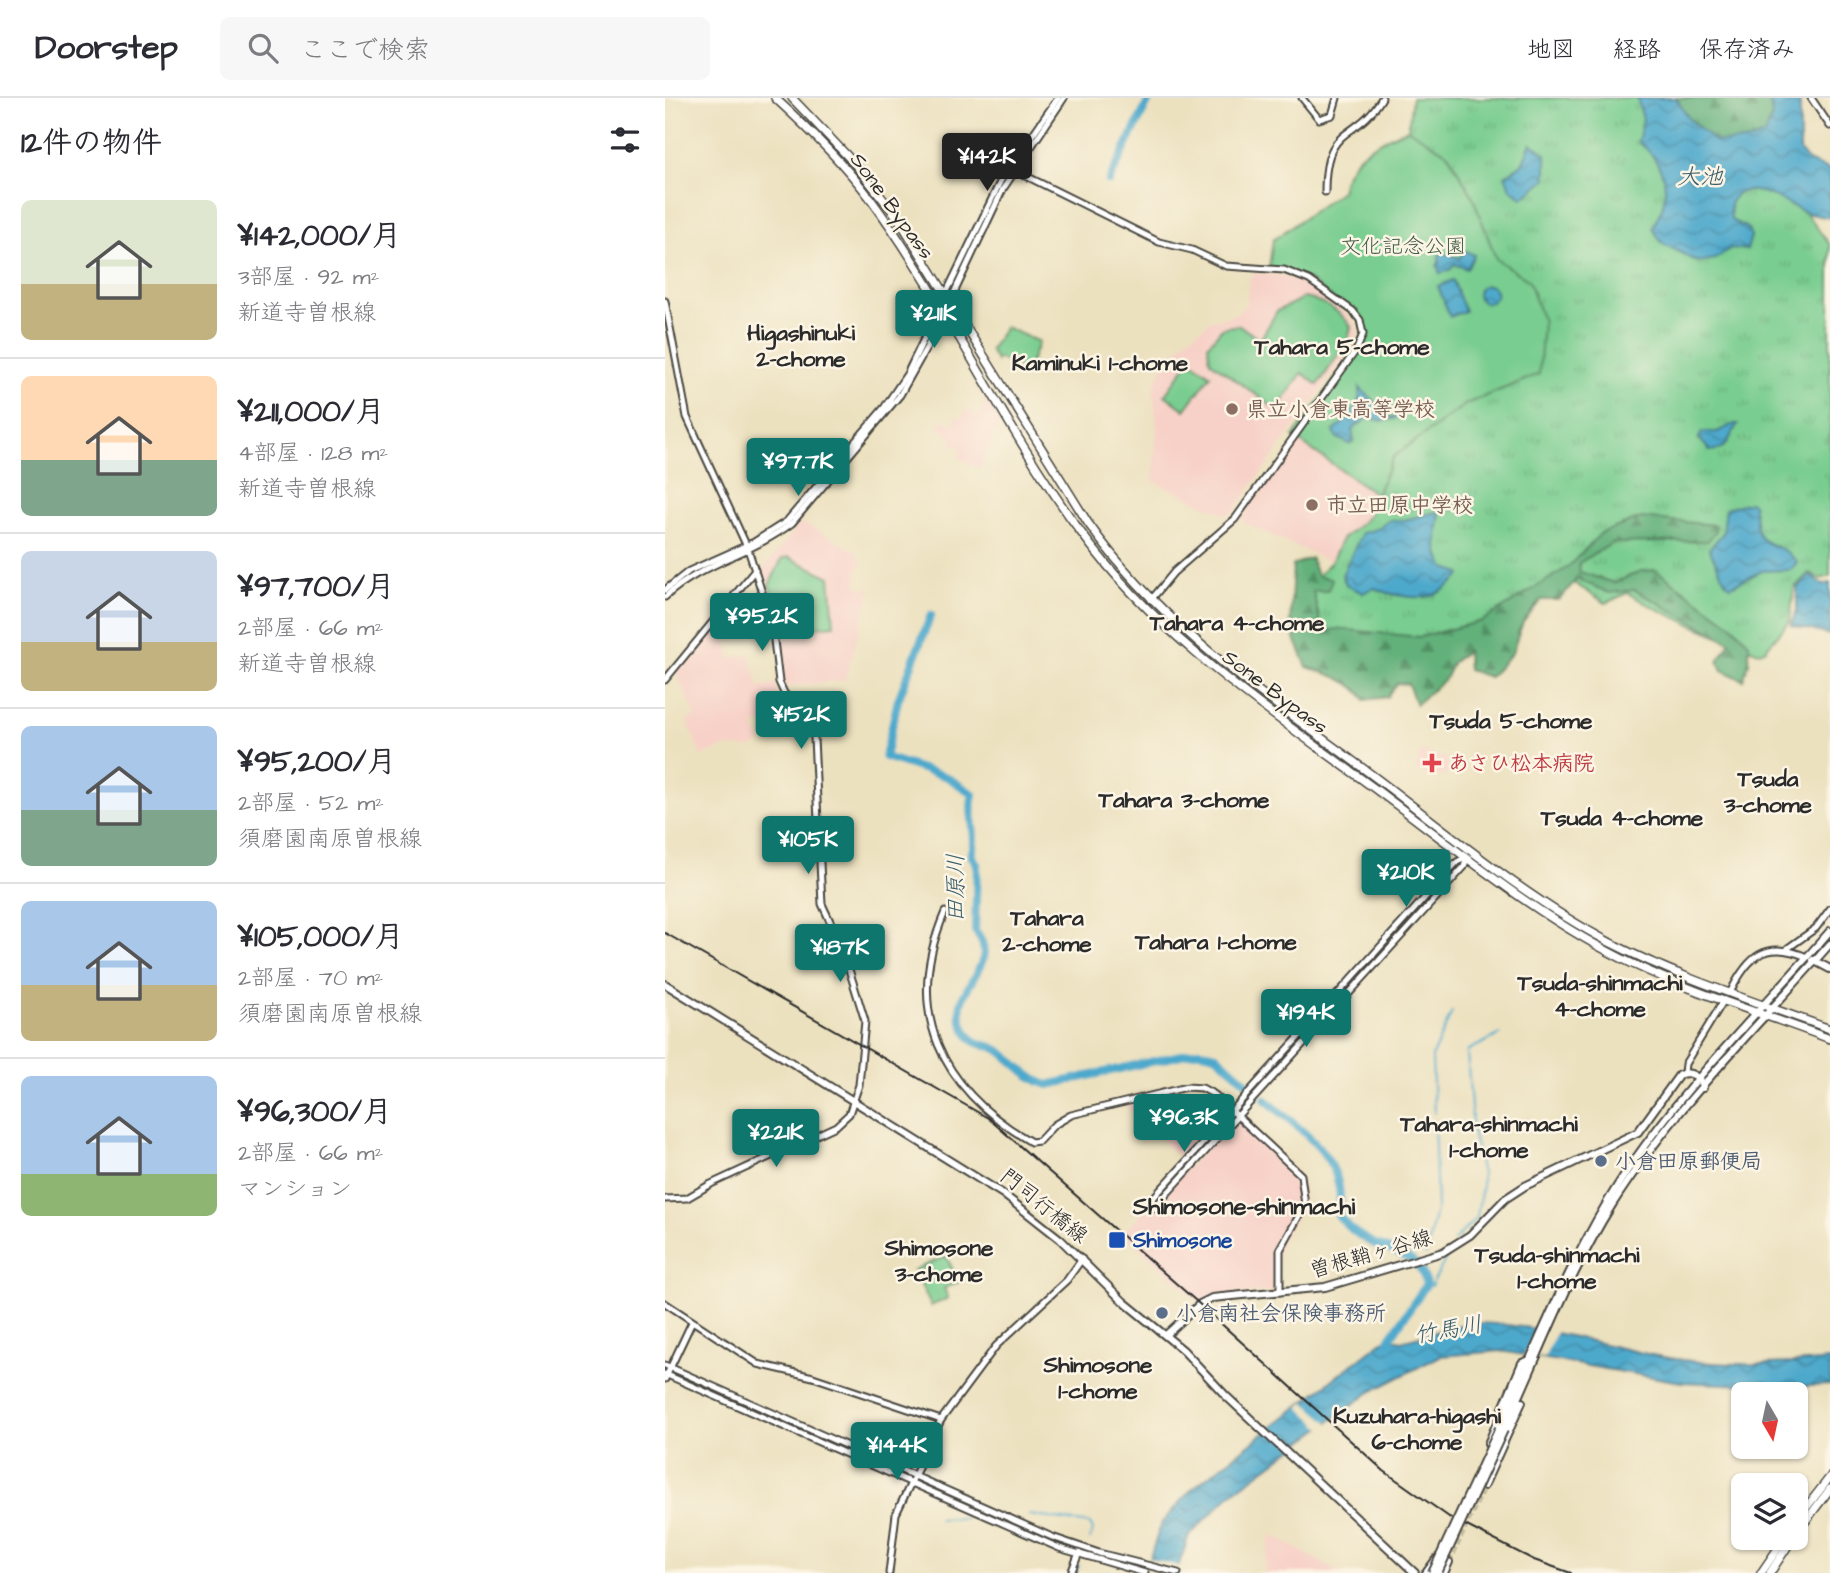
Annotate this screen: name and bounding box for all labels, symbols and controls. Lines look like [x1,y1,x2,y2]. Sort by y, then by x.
search box [220,17,710,80]
text: Doorstep [35,25,178,71]
icon: search [244,29,282,67]
text: ここで検索 [300,32,430,68]
text: 地図 [1527,33,1575,67]
text: 経路 [1613,33,1661,67]
text: 保存済み [1699,33,1795,67]
icon: filters [606,121,644,159]
text: 12件の物件 [21,122,162,164]
pin: ¥142K [938,134,1036,193]
text: ¥142K [958,140,1016,172]
street label: Sone Bypass [842,147,941,266]
water label: 大池 [1677,161,1724,193]
text: ¥142,000/月 [238,215,401,257]
icon: home [77,228,161,312]
park label: 文化記念公園 [1340,232,1466,261]
text: 3部屋 · 92 m² [238,261,379,293]
pin: ¥211K [885,290,983,350]
text: 新道寺曽根線 [238,297,376,329]
text: ¥211K [911,297,957,329]
district label: Higashinuki 2-chome [747,317,856,375]
district label: Tahara 5-chome [1253,331,1430,363]
district label: Kaminuki 1-chome [1012,347,1189,379]
text: ¥211,000/月 [238,391,385,433]
place label: 県立小倉東高等学校 [1246,395,1435,424]
marker: 県立小倉東高等学校 [1224,401,1240,417]
icon: home [77,404,161,488]
text: 4部屋 · 128 m² [238,437,388,469]
pin: ¥97.7K [741,438,855,498]
text: ¥97.7K [763,445,833,477]
text: 新道寺曽根線 [238,473,376,505]
place label: 市立田原中学校 [1326,491,1473,520]
marker: 市立田原中学校 [1304,497,1320,513]
text: ¥97,700/月 [238,566,395,608]
icon: home [77,579,161,663]
pin: ¥95.2K [705,594,819,653]
text: ¥95.2K [726,600,798,632]
district label: Tahara 4-chome [1149,607,1325,639]
text: 2部屋 · 66 m² [238,612,383,644]
street label: Sone Bypass [1215,643,1334,743]
text: 新道寺曽根線 [238,648,376,680]
pin: ¥152K [752,692,850,751]
text: ¥152K [772,698,830,730]
district label: Tsuda 5-chome [1429,705,1593,737]
text: ¥95,200/月 [238,741,396,783]
place label: あさひ松本病院 [1448,749,1594,778]
marker: あさひ松本病院 [1422,753,1442,773]
icon: home [77,754,161,838]
district label: Tsuda 3-chome [1723,763,1813,821]
district label: Tahara 3-chome [1098,784,1270,816]
text: 2部屋 · 52 m² [238,787,384,819]
district label: Tsuda 4-chome [1540,802,1704,834]
pin: ¥105K [759,816,857,876]
text: 須磨園南原曽根線 [238,823,422,855]
text: ¥105K [778,823,838,855]
pin: ¥210K [1357,850,1455,909]
water label: 田原川 [940,854,972,923]
text: ¥210K [1378,856,1434,888]
district label: Tahara 2-chome [1001,902,1092,960]
text: ¥105,000/月 [238,916,404,958]
pin: ¥187K [791,924,889,984]
district label: Tahara 1-chome [1134,926,1298,958]
icon: home [77,929,161,1013]
text: ¥187K [811,931,869,963]
text: 2部屋 · 70 m² [238,962,383,994]
district label: Tsuda-shinmachi 4-chome [1516,967,1683,1025]
pin: ¥194K [1257,990,1355,1049]
text: ¥194K [1277,996,1335,1028]
text: 須磨園南原曽根線 [238,998,422,1030]
text: ¥96,300/月 [238,1091,392,1133]
pin: ¥96.3K [1127,1094,1241,1154]
text: ¥96.3K [1150,1101,1218,1133]
icon: home [77,1104,161,1188]
district label: Tahara-shinmachi 1-chome [1399,1108,1578,1166]
pin: ¥221K [727,1110,825,1169]
text: ¥221K [748,1116,804,1148]
text: 2部屋 · 66 m² [238,1137,383,1169]
place label: 小倉田原郵便局 [1615,1147,1762,1176]
marker: 小倉田原郵便局 [1593,1153,1609,1169]
street label: 門司行橋線 [994,1162,1094,1250]
text: マンション [238,1173,352,1205]
district label: Shimosone-shinmachi [1132,1190,1355,1224]
street label: 曽根鞘ヶ谷線 [1306,1223,1436,1285]
place label: Shimosone [1132,1226,1233,1255]
marker: Shimosone [1107,1230,1127,1250]
district label: Shimosone 3-chome [884,1232,994,1290]
district label: Tsuda-shinmachi 1-chome [1473,1239,1640,1297]
place label: 小倉南社会保険事務所 [1176,1299,1386,1328]
marker: 小倉南社会保険事務所 [1154,1305,1170,1321]
water label: 竹馬川 [1411,1308,1485,1352]
district label: Shimosone 1-chome [1043,1349,1153,1407]
north arrow [1731,1382,1808,1460]
map controls [1731,1382,1808,1550]
district label: Kuzuhara-higashi 6-chome [1333,1400,1502,1458]
pin: ¥144K [848,1422,946,1482]
text: ¥144K [867,1429,927,1461]
button: layers [1731,1473,1808,1550]

